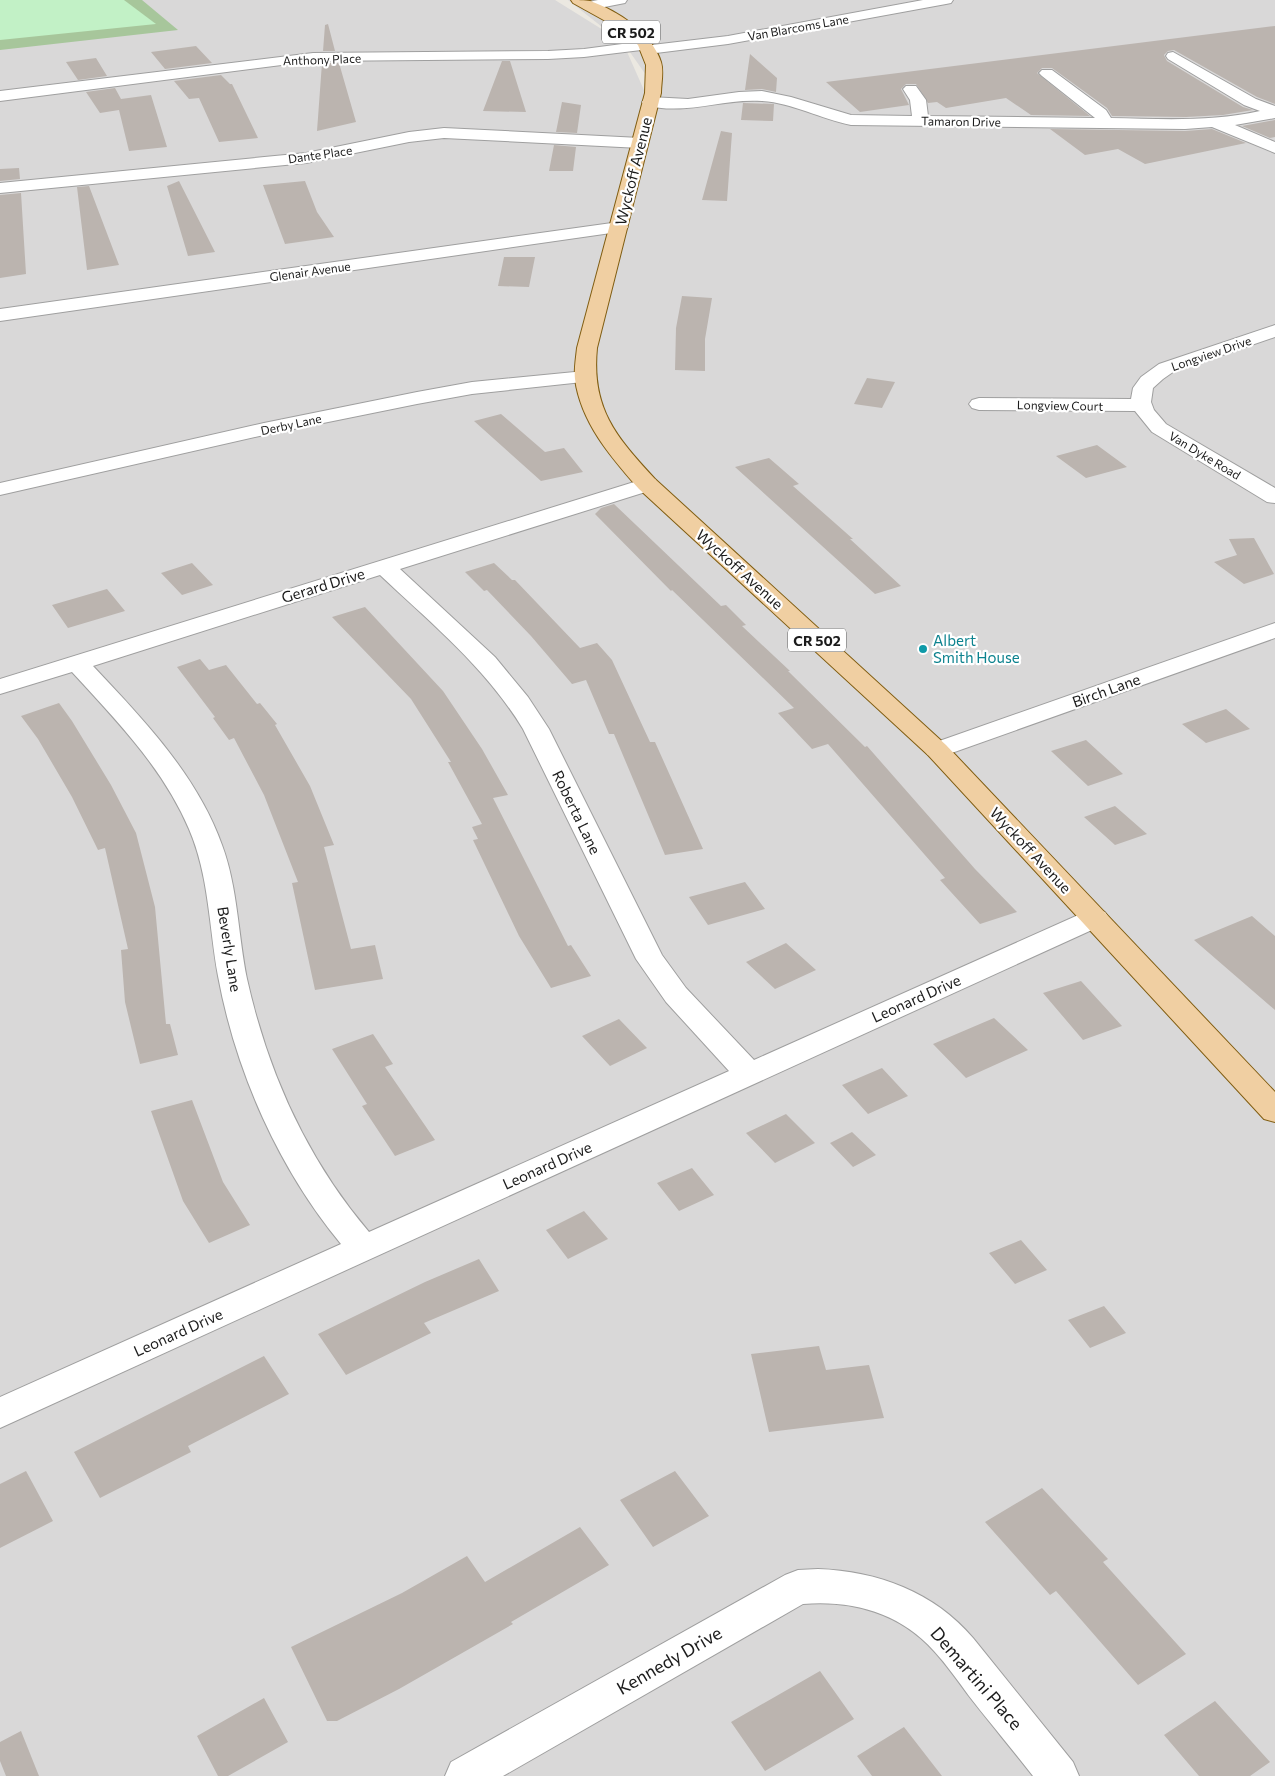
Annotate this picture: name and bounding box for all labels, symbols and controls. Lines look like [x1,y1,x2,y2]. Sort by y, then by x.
street label: Van Blarcoms Lane [746,11,850,43]
road number: CR 502 [602,21,660,44]
street label: Anthony Place [283,51,361,67]
street label: Tamaron Drive [921,113,1001,129]
street label: Wyckoff Avenue [611,115,655,227]
street label: Dante Place [287,143,353,165]
street label: Glenair Avenue [269,258,351,284]
street label: Longview Drive [1169,333,1253,373]
street label: Longview Court [1017,397,1103,413]
street label: Derby Lane [259,411,323,437]
street label: Van Dyke Road [1167,428,1243,482]
street label: Wyckoff Avenue [693,525,787,613]
street label: Gerard Drive [279,564,367,606]
road number: CR 502 [788,628,846,652]
place label: Albert Smith House [933,631,1020,666]
marker: Albert Smith House [917,643,929,655]
street label: Birch Lane [1070,669,1143,711]
street label: Roberta Lane [549,767,605,857]
street label: Wyckoff Avenue [987,803,1075,897]
street label: Beverly Lane [214,905,246,993]
street label: Leonard Drive [869,970,963,1026]
street label: Leonard Drive [500,1137,594,1193]
street label: Leonard Drive [131,1304,225,1360]
street label: Kennedy Drive [613,1621,725,1699]
street label: Demartini Place [926,1622,1028,1734]

